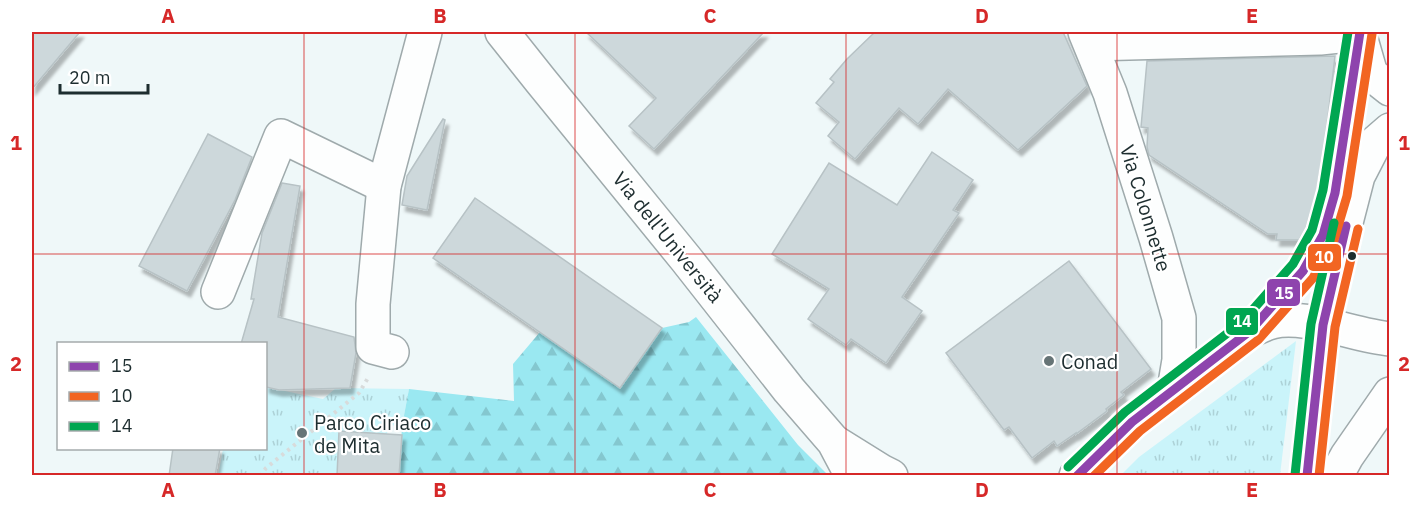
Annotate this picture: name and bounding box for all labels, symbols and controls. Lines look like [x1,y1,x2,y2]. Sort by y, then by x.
text: A [161,2,175,29]
text: B [433,2,447,29]
text: C [703,2,717,29]
text: D [975,2,989,29]
text: E [1246,2,1258,29]
scale bar [60,57,148,95]
text: 20 m [69,66,111,89]
text: 1 [10,129,22,156]
text: 1 [1398,129,1410,156]
street label: Via Colonnette [1114,141,1178,275]
street label: Via dell'Università [607,166,729,308]
line badge: 10 [1307,243,1342,272]
text: 10 [1314,247,1334,267]
unlabelled marker [1346,250,1358,262]
line badge: 15 [1266,278,1301,307]
text: 15 [1274,283,1294,303]
line badge: 14 [1225,307,1259,336]
text: 14 [1232,311,1252,331]
legend [57,342,267,450]
place label: Conad [1061,348,1118,375]
text: 2 [10,350,22,377]
text: 2 [1398,350,1410,377]
text: 15 [111,354,133,377]
marker: Conad [1042,354,1056,368]
text: 10 [111,384,133,407]
place label: Parco Ciriaco de Mita [314,409,431,459]
text: 14 [111,414,133,437]
marker: Parco Ciriaco de Mita [295,426,309,440]
text: A [161,476,175,503]
text: B [433,476,447,503]
text: C [703,476,717,503]
text: D [975,476,989,503]
text: E [1246,476,1258,503]

